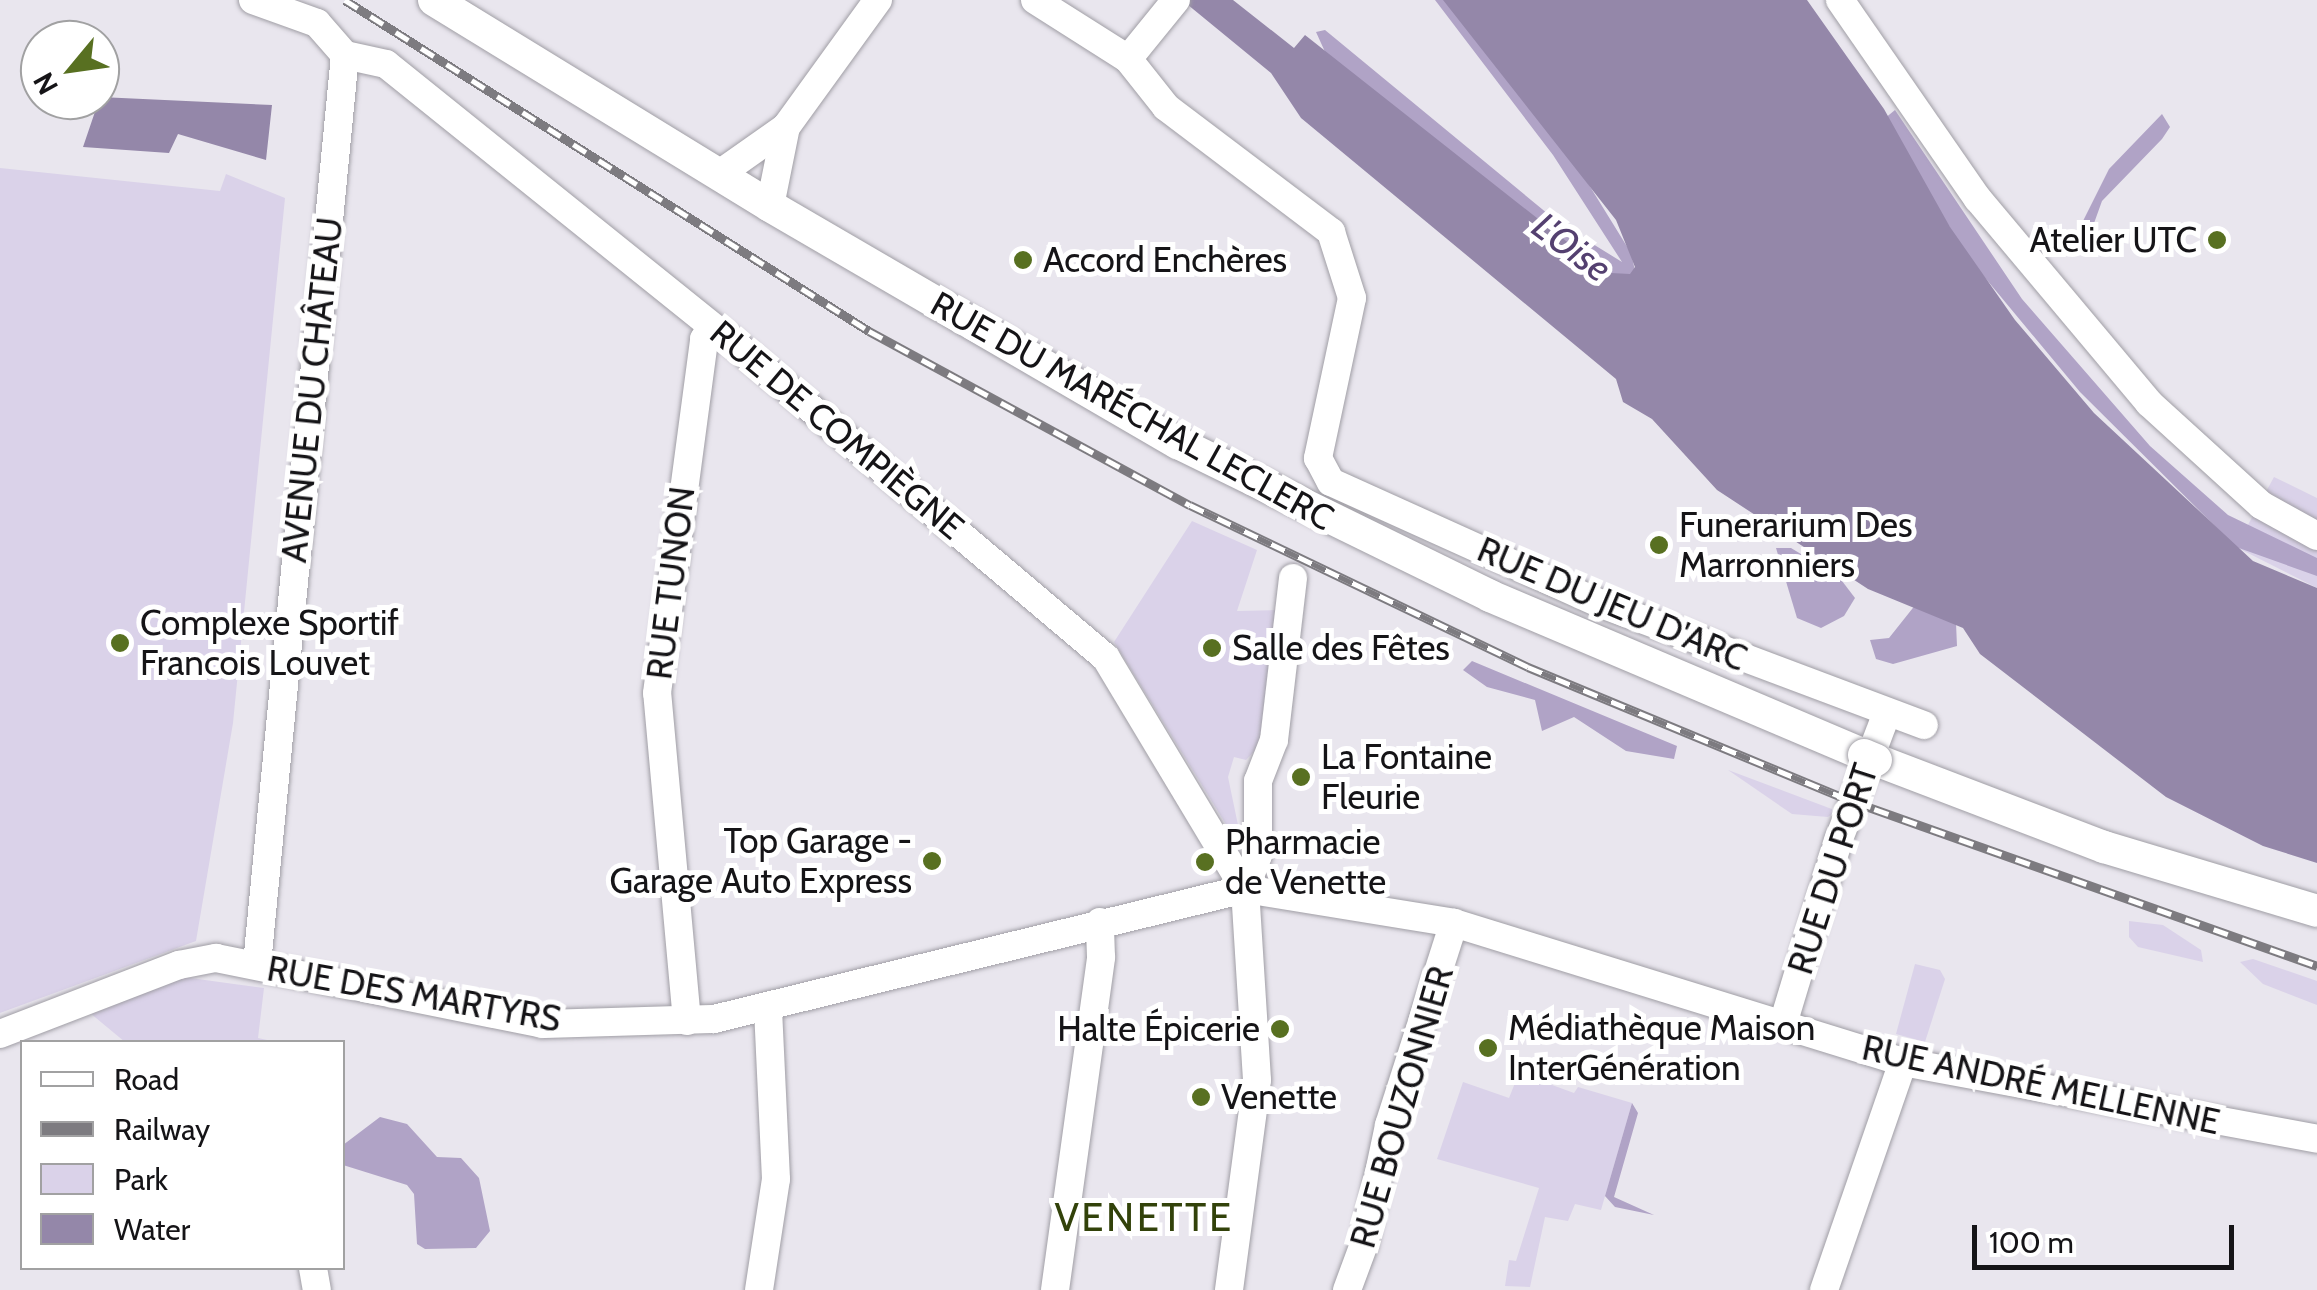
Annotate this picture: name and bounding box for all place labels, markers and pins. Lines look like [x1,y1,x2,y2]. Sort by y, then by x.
place label: Atelier UTC [2030,219,2197,261]
marker: Atelier UTC [2206,229,2228,251]
place label: Accord Enchères [1043,239,1287,281]
marker: Accord Enchères [1012,249,1034,271]
place label: Funerarium Des Marronniers [1679,504,1912,586]
marker: Funerarium Des Marronniers [1648,534,1670,556]
place label: Complexe Sportif Francois Louvet [140,602,399,684]
place label: Salle des Fêtes [1232,627,1450,669]
marker: Complexe Sportif Francois Louvet [109,632,131,654]
marker: Salle des Fêtes [1201,637,1223,659]
place label: La Fontaine Fleurie [1321,736,1492,818]
marker: La Fontaine Fleurie [1290,766,1312,788]
place label: Top Garage - Garage Auto Express [610,820,912,902]
place label: Pharmacie de Venette [1225,821,1386,903]
marker: Top Garage - Garage Auto Express [921,850,943,872]
marker: Pharmacie de Venette [1194,851,1216,873]
place label: Médiathèque Maison InterGénération [1508,1007,1815,1089]
place label: Halte Épicerie [1057,1008,1260,1050]
marker: Halte Épicerie [1269,1018,1291,1040]
marker: Médiathèque Maison InterGénération [1477,1037,1499,1059]
place label: Venette [1221,1076,1337,1118]
marker: Venette [1190,1086,1212,1108]

